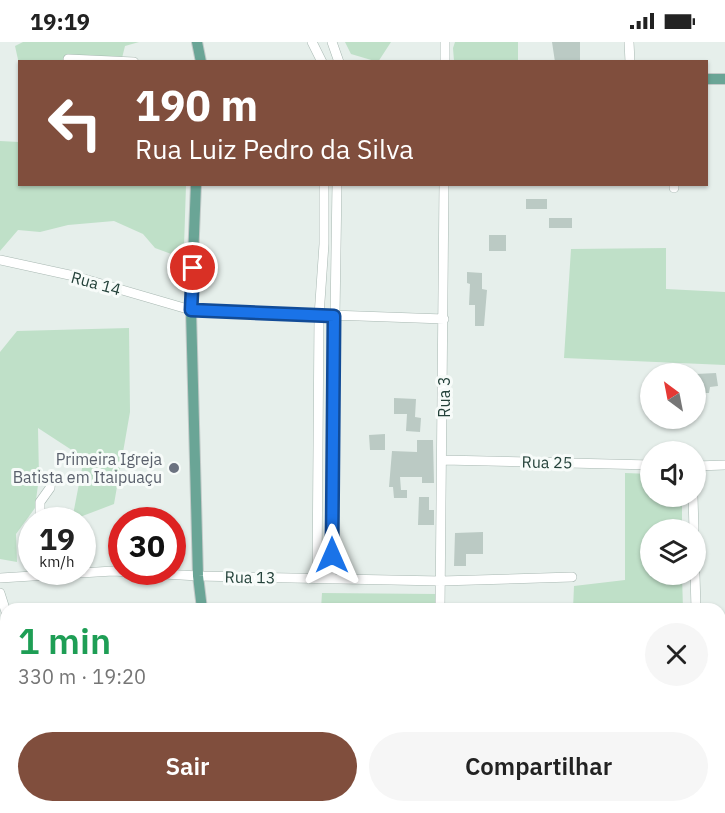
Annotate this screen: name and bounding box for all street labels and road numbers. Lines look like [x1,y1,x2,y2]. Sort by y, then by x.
street label: Rua 14 [69,267,123,299]
street label: Rua 3 [434,376,454,418]
street label: Rua 25 [521,452,573,472]
street label: Rua 13 [224,567,276,587]

